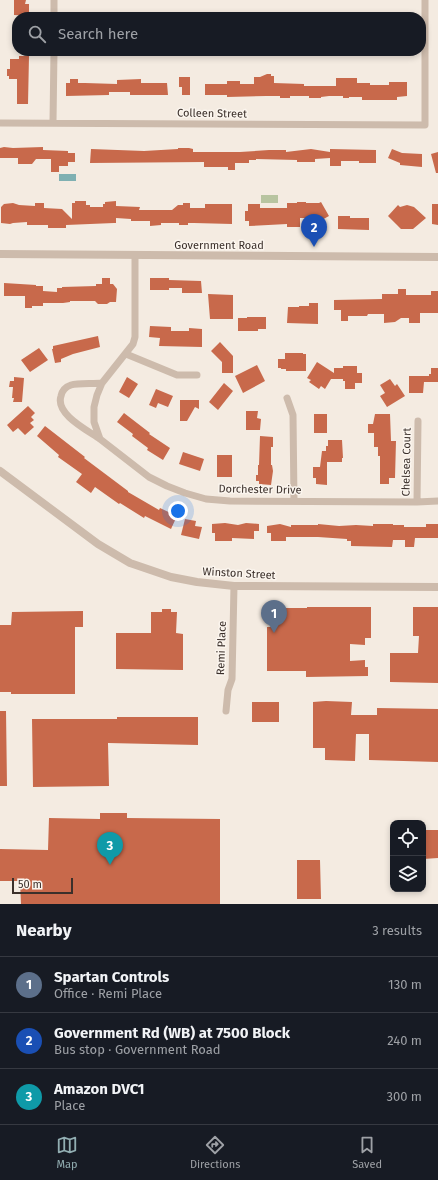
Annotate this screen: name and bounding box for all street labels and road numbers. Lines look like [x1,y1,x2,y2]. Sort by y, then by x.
street label: Colleen Street [177,106,247,121]
street label: Government Road [174,239,264,252]
street label: Chelsea Court [399,428,414,496]
street label: Dorchester Drive [218,482,302,497]
street label: Winston Street [202,565,276,582]
street label: Remi Place [214,621,229,675]

